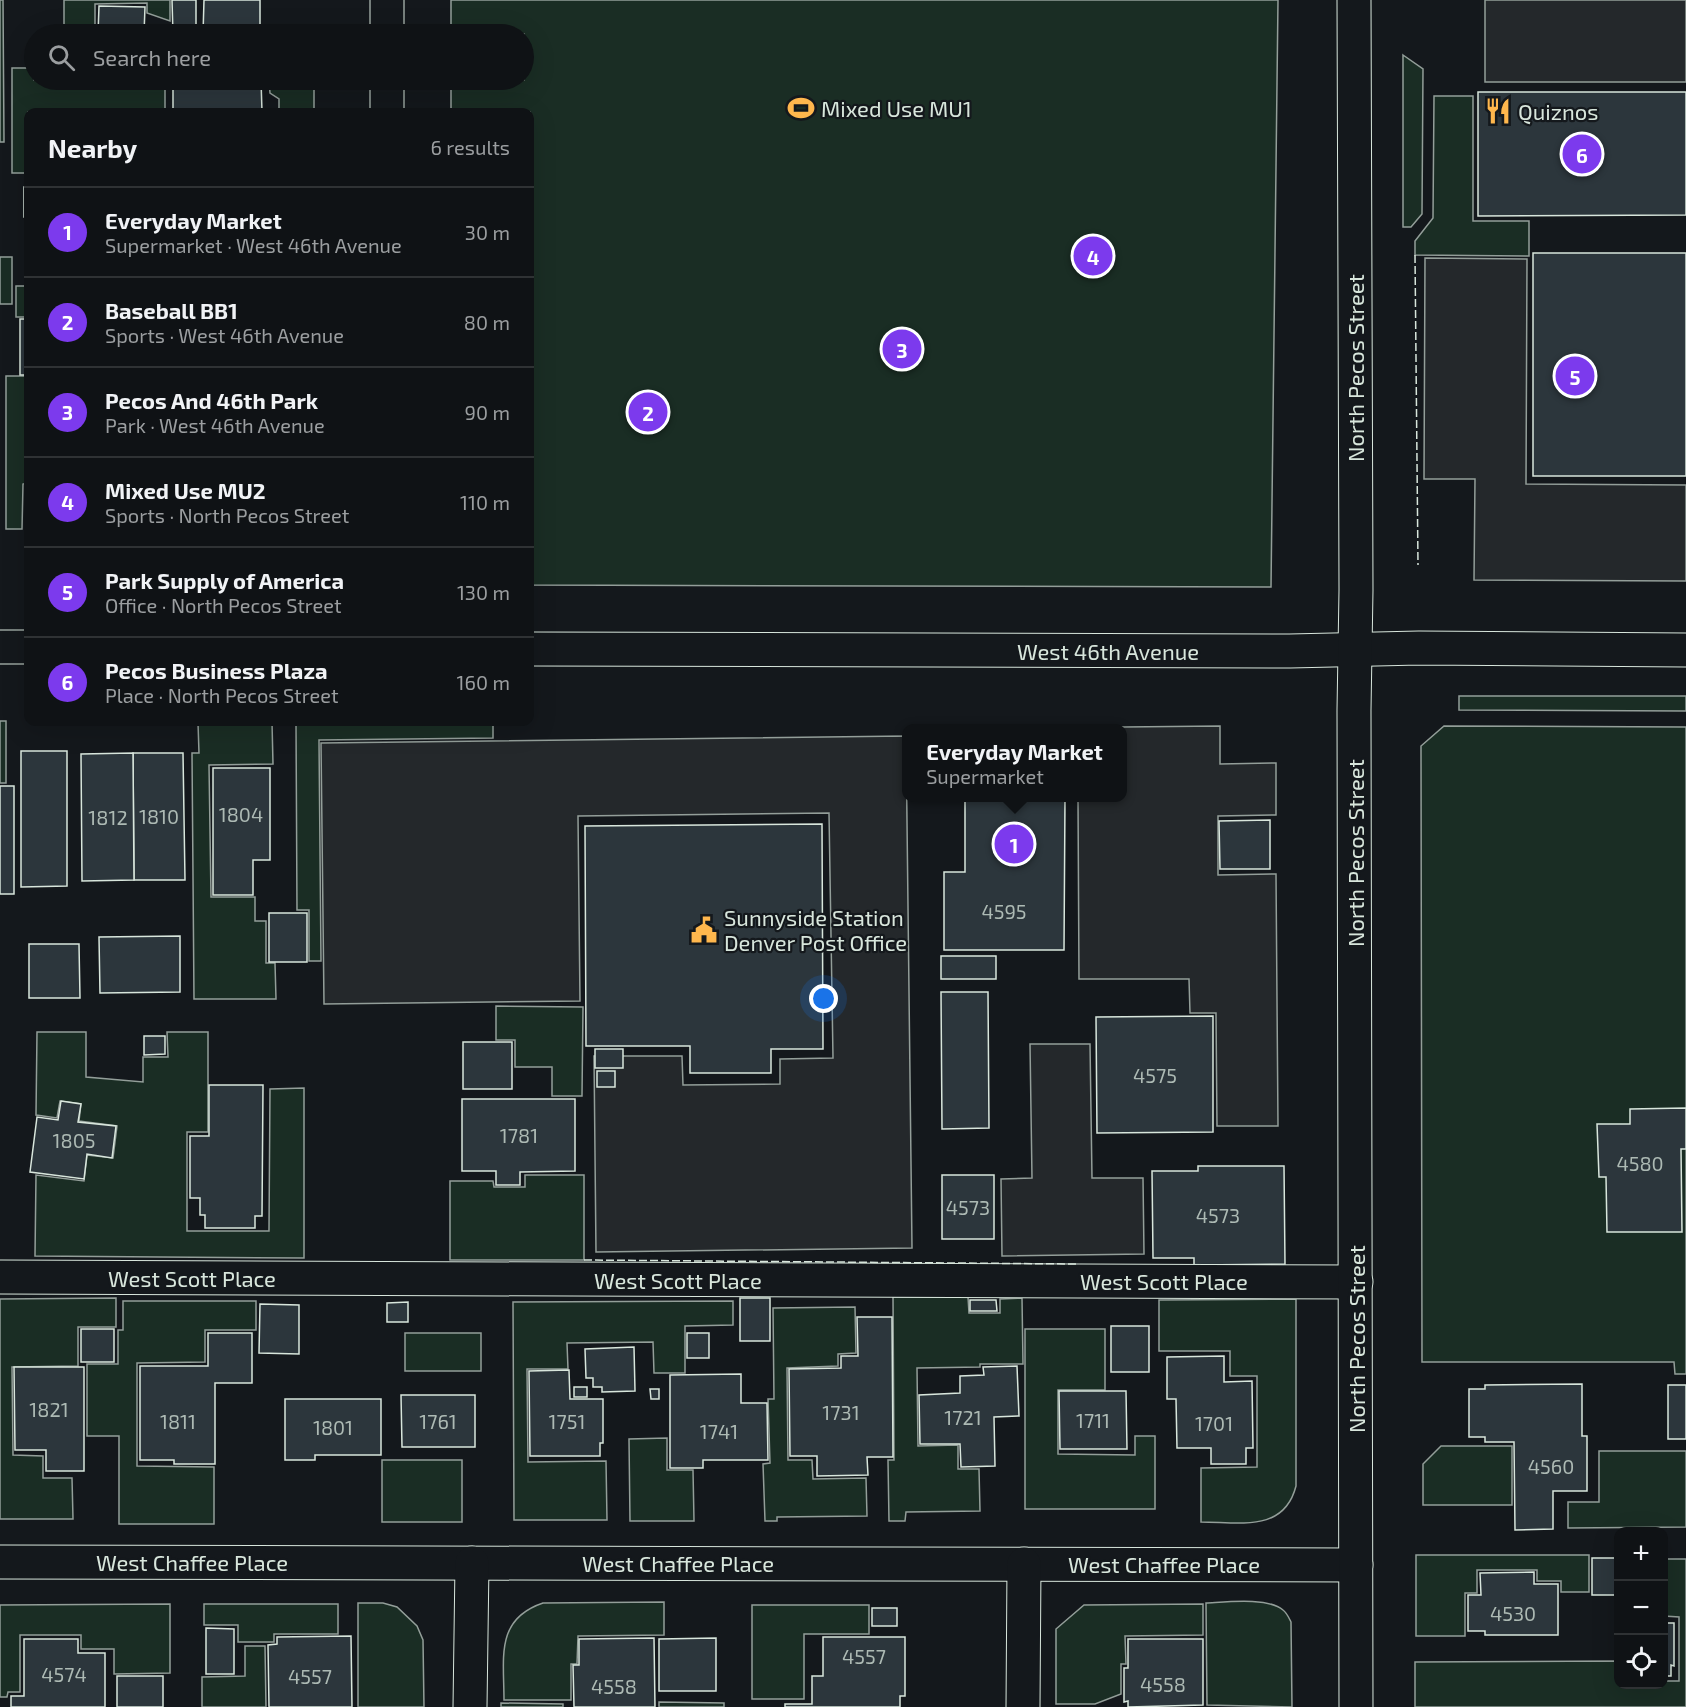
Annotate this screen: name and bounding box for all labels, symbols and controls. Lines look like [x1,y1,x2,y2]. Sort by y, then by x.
search box [24,24,534,90]
icon: search [45,41,78,74]
text: Search here [93,44,211,70]
sports icon: Mixed Use MU1 [786,93,816,123]
place label: Mixed Use MU1 [821,95,972,121]
restaurant icon: Quiznos [1483,96,1513,126]
place label: Quiznos [1518,98,1598,125]
text: Nearby [48,132,137,163]
pin: 6 [1562,132,1602,176]
text: 6 results [430,135,510,159]
text: Everyday Market [105,207,282,233]
text: 1 [63,220,72,244]
text: 30 m [465,220,510,244]
text: Supermarket · West 46th Avenue [105,233,402,257]
pin: 4 [1074,234,1112,278]
street label: North Pecos Street [1342,274,1368,462]
text: Baseball BB1 [105,297,238,323]
text: 2 [62,310,73,334]
text: 80 m [464,310,510,334]
text: Sports · West 46th Avenue [105,323,344,347]
pin: 3 [882,326,922,372]
pin: 5 [1556,354,1594,398]
text: Pecos And 46th Park [105,387,318,413]
pin: 2 [628,390,668,434]
text: 3 [62,400,73,424]
text: 90 m [465,400,510,424]
text: Park · West 46th Avenue [105,413,325,437]
text: Mixed Use MU2 [105,477,266,503]
text: 4 [61,490,74,514]
text: 110 m [460,490,510,514]
text: Sports · North Pecos Street [105,503,349,527]
text: Park Supply of America [105,567,344,593]
text: 5 [62,580,73,604]
text: 130 m [457,580,510,604]
text: Office · North Pecos Street [105,593,342,617]
street label: West 46th Avenue [1017,638,1199,664]
text: Pecos Business Plaza [105,657,328,683]
text: 6 [62,670,73,694]
text: 160 m [457,670,510,694]
text: Place · North Pecos Street [105,683,339,707]
popup [902,724,1127,802]
text: Everyday Market [926,738,1103,764]
street label: North Pecos Street [1342,759,1368,947]
text: Supermarket [926,764,1044,788]
house number: 1804 [219,802,263,826]
house number: 1810 [139,804,179,828]
house number: 1812 [88,805,128,829]
pin: 1 [994,822,1034,866]
house number: 4595 [981,899,1027,923]
place label: Sunnyside Station Denver Post Office [724,904,907,955]
public building icon: Sunnyside Station Denver Post Office [689,915,719,945]
your location [809,984,838,1013]
house number: 4575 [1133,1063,1177,1087]
house number: 1781 [500,1123,538,1147]
house number: 1805 [53,1128,95,1152]
house number: 4580 [1616,1151,1664,1175]
house number: 4573 [946,1195,990,1219]
house number: 4573 [1196,1203,1240,1227]
street label: North Pecos Street [1343,1245,1369,1433]
street label: West Scott Place [108,1265,276,1291]
street label: West Scott Place [594,1267,762,1293]
street label: West Scott Place [1080,1268,1248,1294]
house number: 1821 [29,1397,69,1421]
house number: 1731 [822,1400,860,1424]
house number: 1721 [944,1405,982,1429]
house number: 1711 [1076,1408,1110,1432]
house number: 1811 [160,1409,196,1433]
house number: 1761 [419,1409,457,1433]
house number: 1751 [549,1409,585,1433]
house number: 1701 [1195,1411,1233,1435]
house number: 1801 [313,1415,353,1439]
house number: 1741 [700,1419,738,1443]
house number: 4560 [1528,1454,1574,1478]
map controls [1614,1527,1668,1689]
button: + [1614,1527,1668,1581]
street label: West Chaffee Place [96,1549,288,1575]
street label: West Chaffee Place [582,1550,774,1576]
street label: West Chaffee Place [1068,1551,1260,1577]
button: − [1614,1581,1668,1635]
house number: 4530 [1490,1601,1536,1625]
button: locate [1614,1635,1668,1689]
house number: 4557 [842,1644,886,1668]
house number: 4574 [41,1662,87,1686]
house number: 4557 [288,1664,332,1688]
house number: 4558 [1140,1672,1186,1696]
house number: 4558 [591,1674,637,1698]

